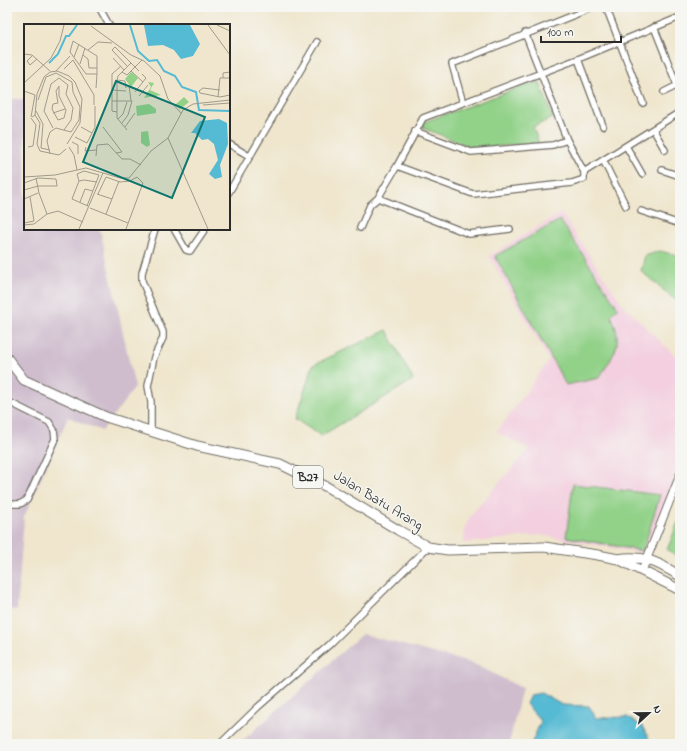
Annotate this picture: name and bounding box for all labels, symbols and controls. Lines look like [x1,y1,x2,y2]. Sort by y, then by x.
scale bar [541,18,621,44]
inset map [24,24,230,230]
text: 100 m [547,24,574,42]
road number: B27 [293,466,323,488]
street label: Jalan Batu Arang [329,466,427,537]
north arrow [629,693,669,733]
text: N [649,703,666,716]

